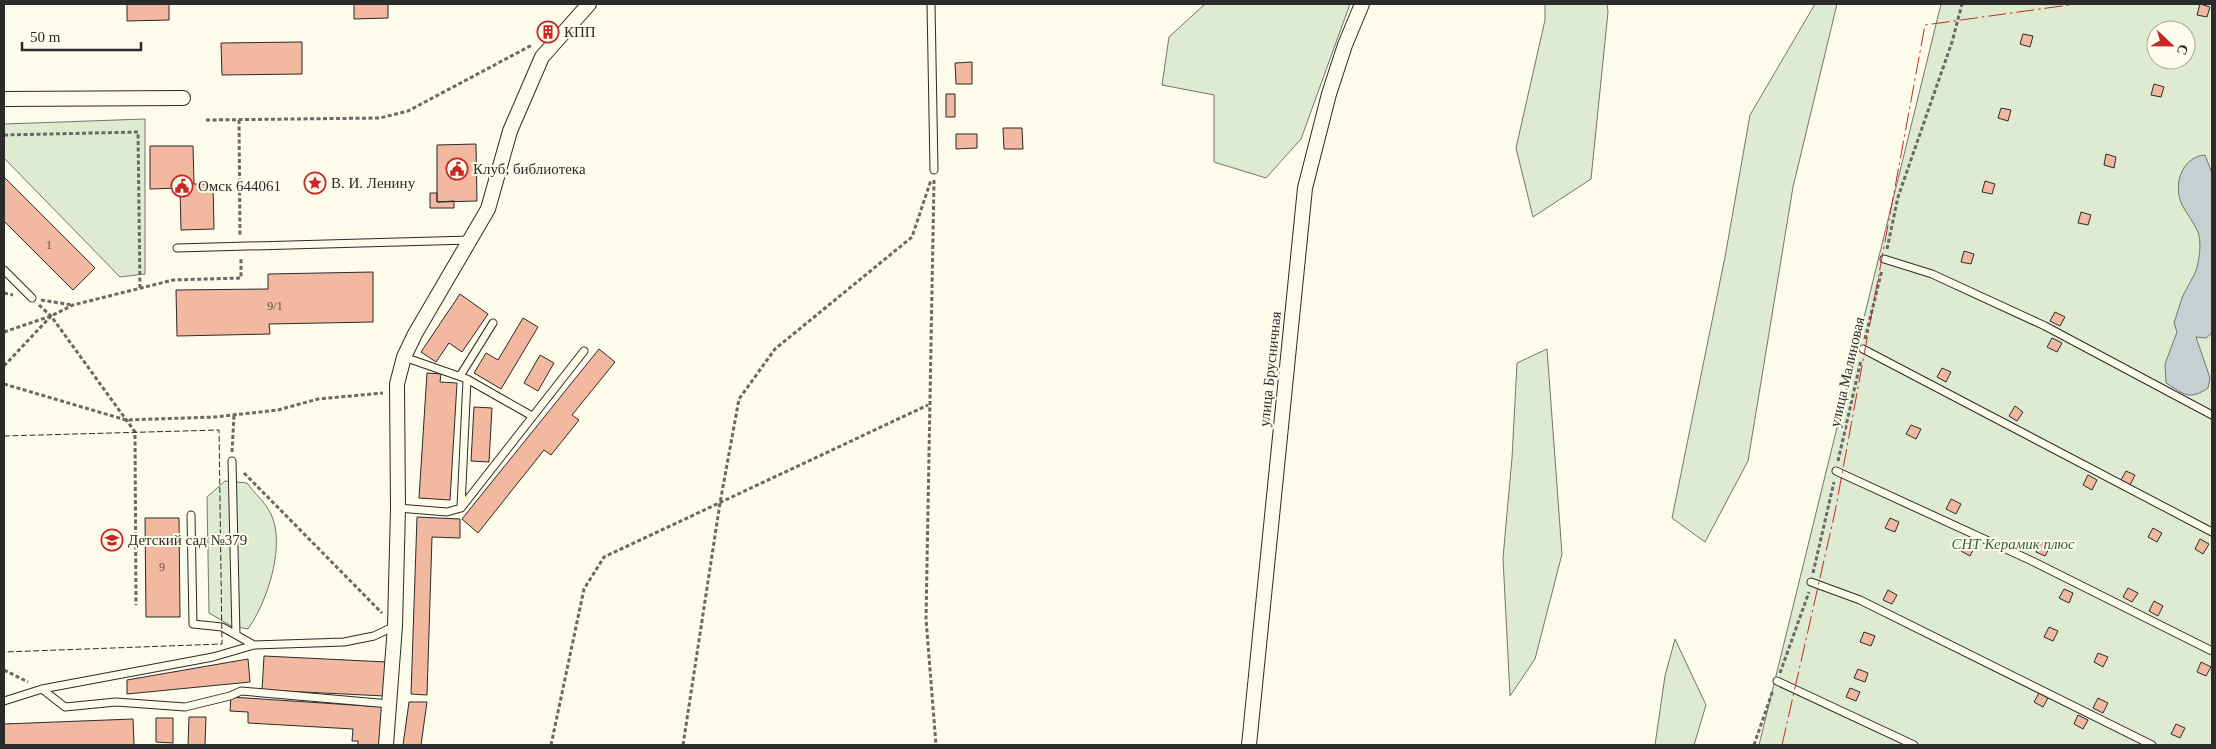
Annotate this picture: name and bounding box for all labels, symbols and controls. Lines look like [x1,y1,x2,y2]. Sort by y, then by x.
scale bar [22,20,141,52]
building icon: КПП [536,20,560,44]
north arrow [2146,20,2196,70]
place label: КПП [564,24,596,40]
text: 50 m [30,29,61,45]
text: С [2174,42,2191,57]
public building icon: Клуб, библиотека [445,157,469,181]
place label: Клуб, библиотека [473,161,586,177]
place icon: В. И. Ленину [303,171,327,195]
public building icon: Омск 644061 [170,174,194,198]
place label: В. И. Ленину [331,175,416,191]
place label: Омск 644061 [198,178,281,194]
house number: 1 [46,238,52,252]
house number: 9/1 [267,299,283,313]
street label: улица Брусничная [1256,310,1284,428]
street label: улица Малиновая [1827,315,1867,429]
school or university icon: Детский сад №379 [100,528,124,552]
place label: Детский сад №379 [128,532,247,548]
park label: СНТ Керамик плюс [1951,536,2075,552]
house number: 9 [159,560,165,574]

